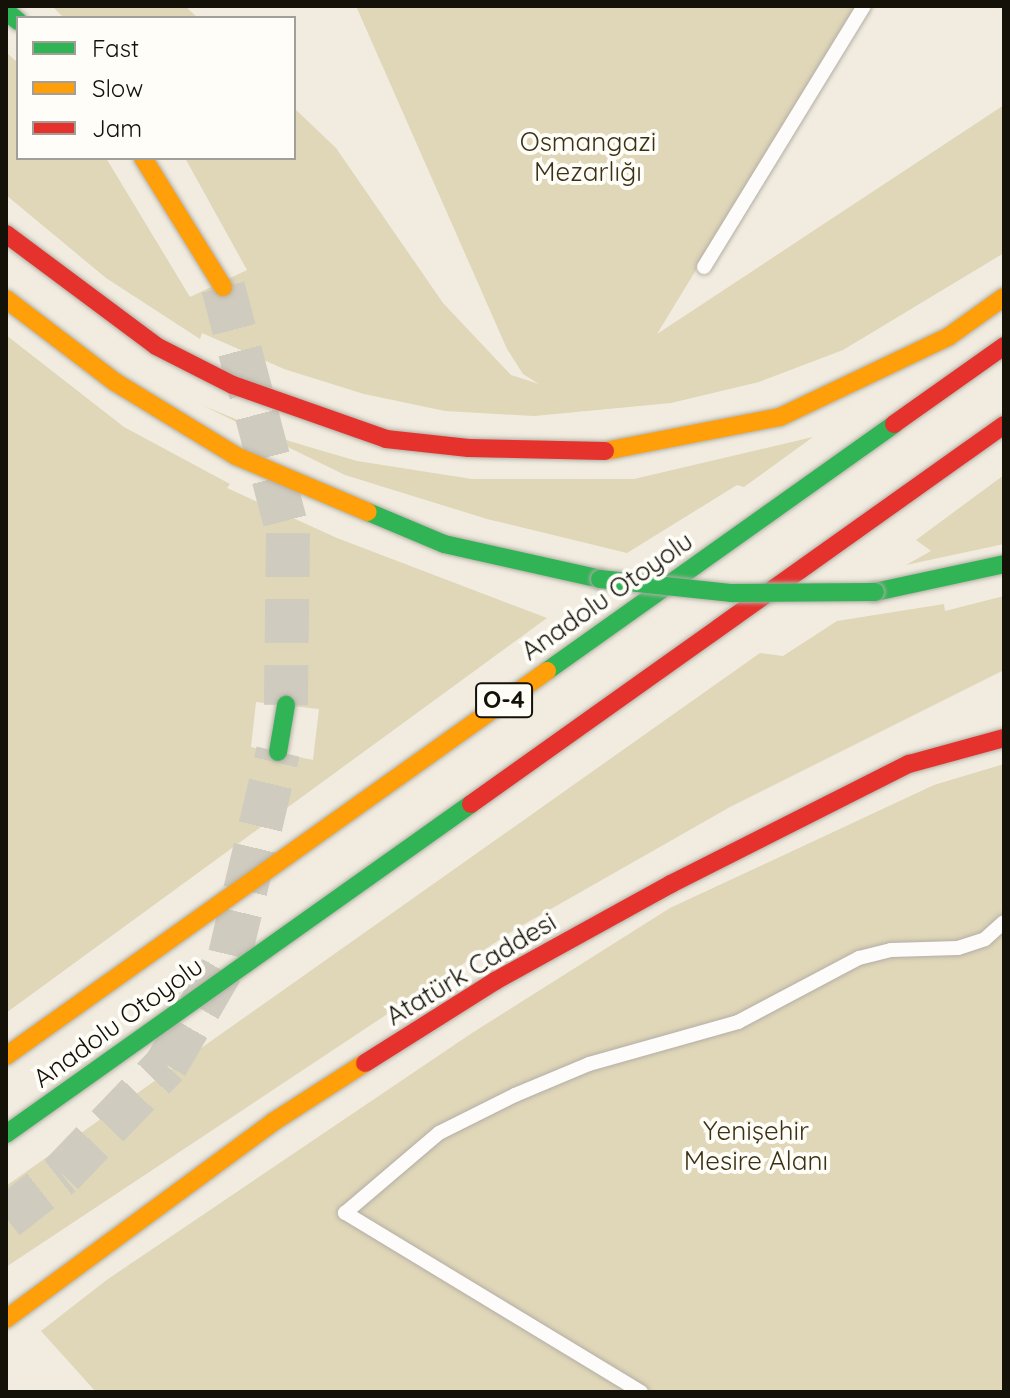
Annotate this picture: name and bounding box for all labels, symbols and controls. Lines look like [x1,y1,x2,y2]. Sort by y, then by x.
legend [16,16,296,160]
text: Fast [92,33,139,63]
text: Slow [92,73,143,103]
text: Jam [92,113,142,143]
park label: Osmangazi Mezarlığı [520,126,656,188]
street label: Anadolu Otoyolu [515,525,699,667]
road number: O-4 [474,680,534,720]
street label: Atatürk Caddesi [380,906,562,1032]
street label: Anadolu Otoyolu [27,950,209,1094]
park label: Yenişehir Mesire Alanı [684,1115,828,1176]

